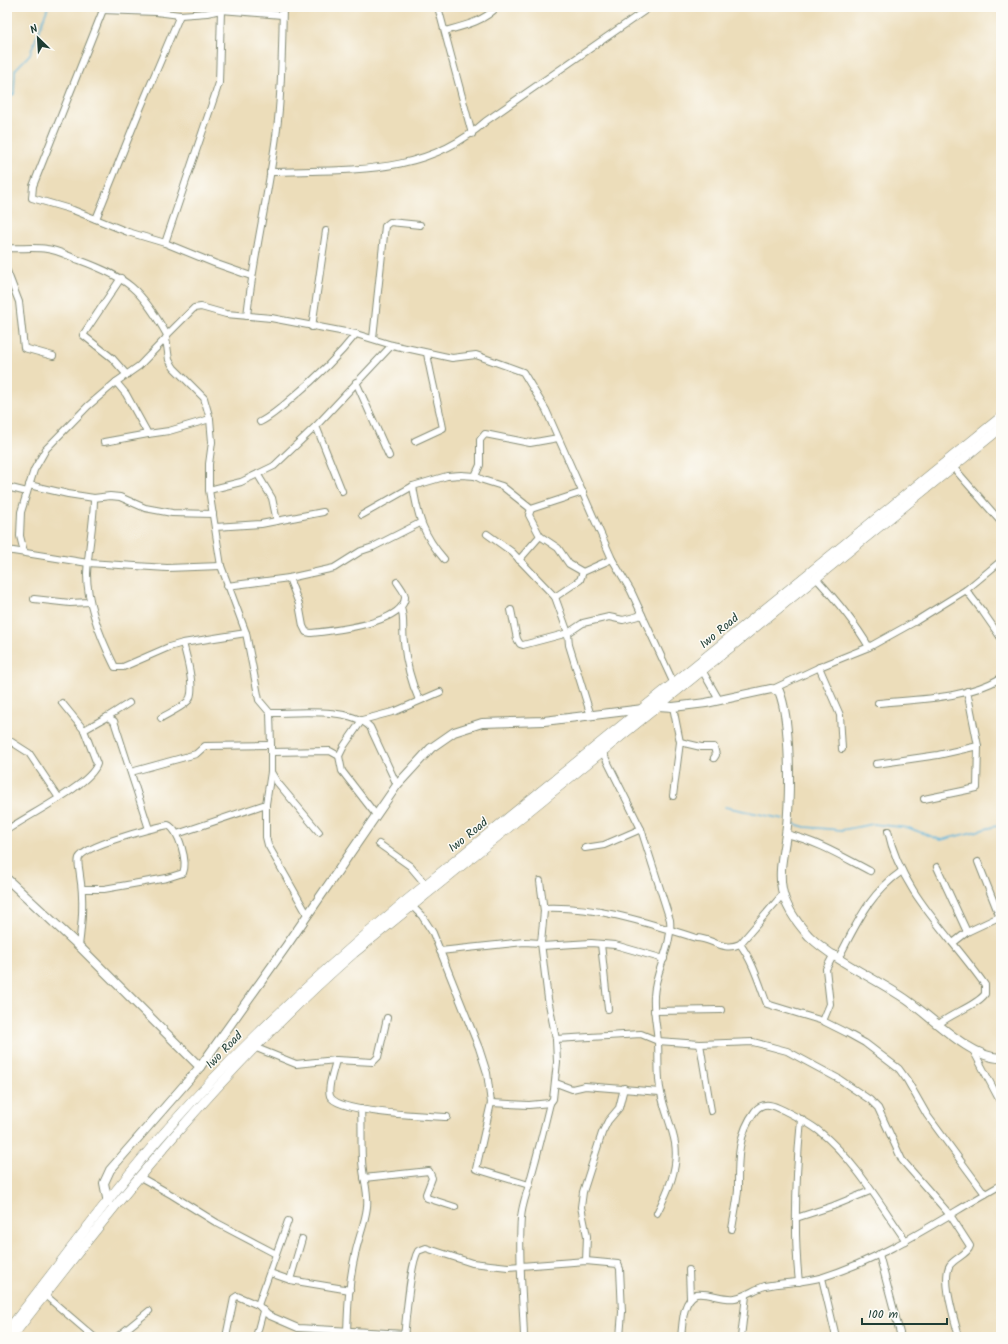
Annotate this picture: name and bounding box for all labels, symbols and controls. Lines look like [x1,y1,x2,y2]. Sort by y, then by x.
north arrow [18,18,58,58]
text: N [27,20,41,39]
street label: Iwo Road [696,609,744,653]
street label: Iwo Road [444,813,493,857]
street label: Iwo Road [202,1026,248,1074]
scale bar [862,1300,947,1326]
text: 100 m [868,1305,899,1324]

